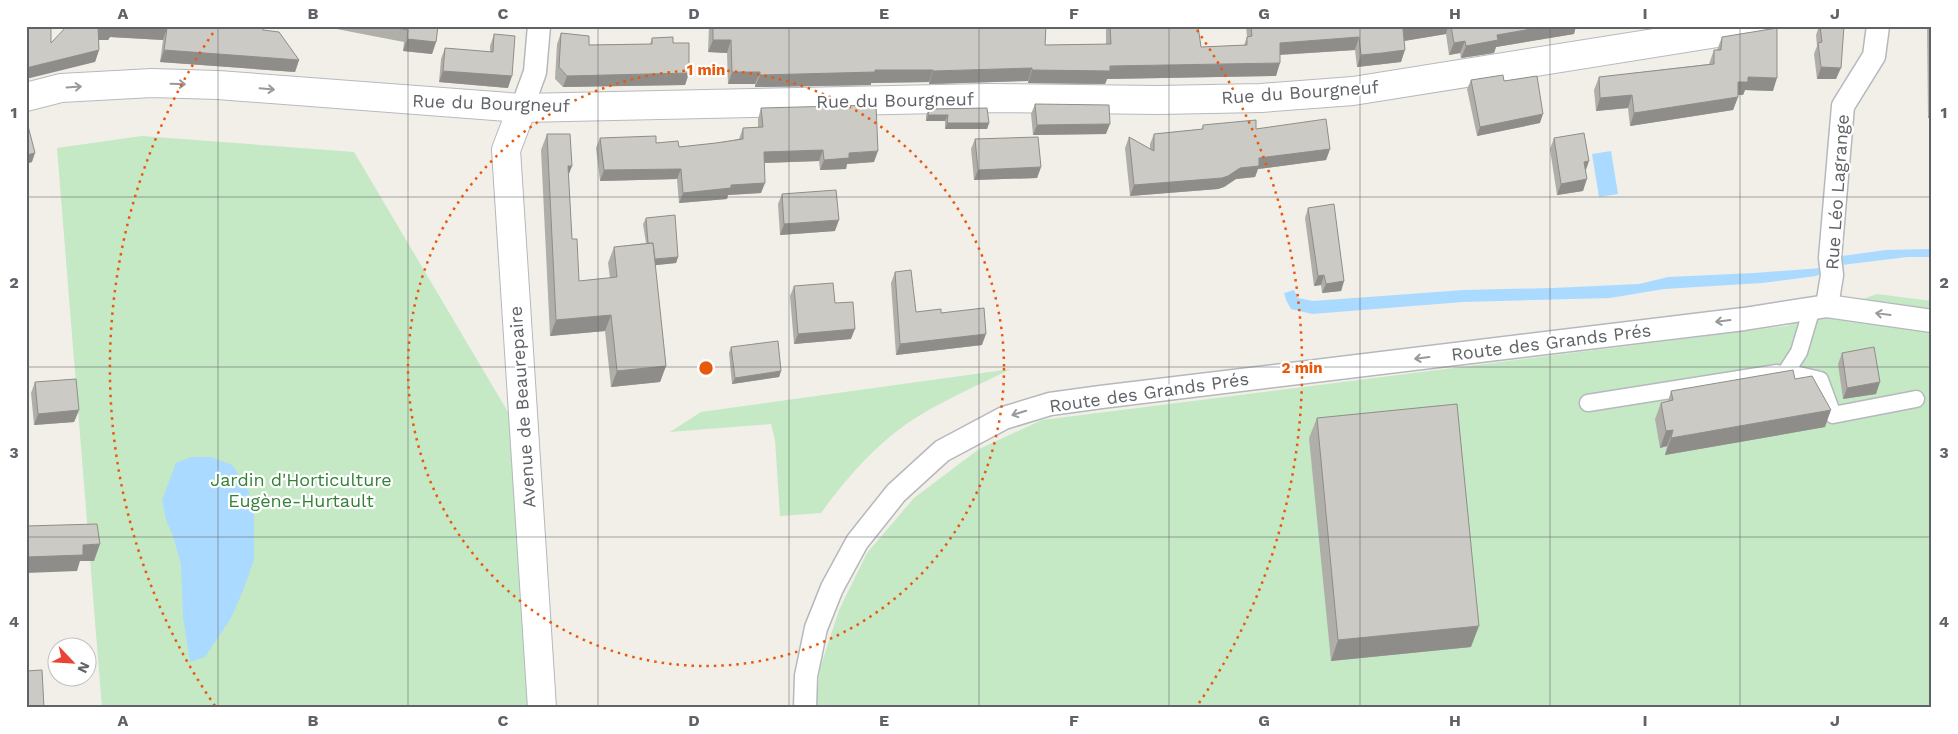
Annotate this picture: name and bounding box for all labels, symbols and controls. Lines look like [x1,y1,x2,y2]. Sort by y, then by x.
text: A [118,4,129,23]
text: B [308,4,319,23]
text: C [498,4,509,23]
text: D [688,4,700,23]
text: E [879,4,889,23]
text: F [1069,4,1079,23]
text: G [1258,4,1270,23]
text: H [1449,4,1461,23]
text: I [1642,4,1648,23]
text: J [1830,4,1840,23]
text: 1 min [687,61,725,79]
street label: Rue du Bourgneuf [1221,76,1379,108]
one-way arrow [169,79,185,88]
one-way arrow [66,83,82,92]
one-way arrow [259,84,275,94]
street label: Rue du Bourgneuf [816,88,974,112]
street label: Rue du Bourgneuf [412,90,570,116]
text: 1 [11,103,17,122]
text: 1 [1941,103,1947,122]
street label: Rue Léo Lagrange [1821,113,1853,271]
text: 2 [9,273,19,292]
text: 2 [1939,273,1949,292]
street label: Avenue de Beaurepaire [504,305,540,509]
one-way arrow [1876,308,1892,318]
one-way arrow [1715,316,1731,326]
street label: Route des Grands Prés [1450,319,1652,365]
one-way arrow [1415,353,1431,363]
centre of rings [697,359,715,377]
text: 2 min [1281,359,1323,377]
street label: Route des Grands Prés [1048,368,1250,416]
one-way arrow [1012,409,1028,419]
text: 3 [9,443,19,462]
text: 3 [1939,443,1949,462]
park label: Jardin d'Horticulture Eugène-Hurtault [210,469,392,511]
text: 4 [9,612,19,631]
text: 4 [1939,612,1949,631]
north arrow [48,636,98,686]
text: N [74,659,93,676]
text: A [118,711,129,730]
text: B [308,711,319,730]
text: C [498,711,509,730]
text: D [688,711,700,730]
text: E [879,711,889,730]
text: F [1069,711,1079,730]
text: G [1258,711,1270,730]
text: H [1449,711,1461,730]
text: I [1642,711,1648,730]
text: J [1830,711,1840,730]

